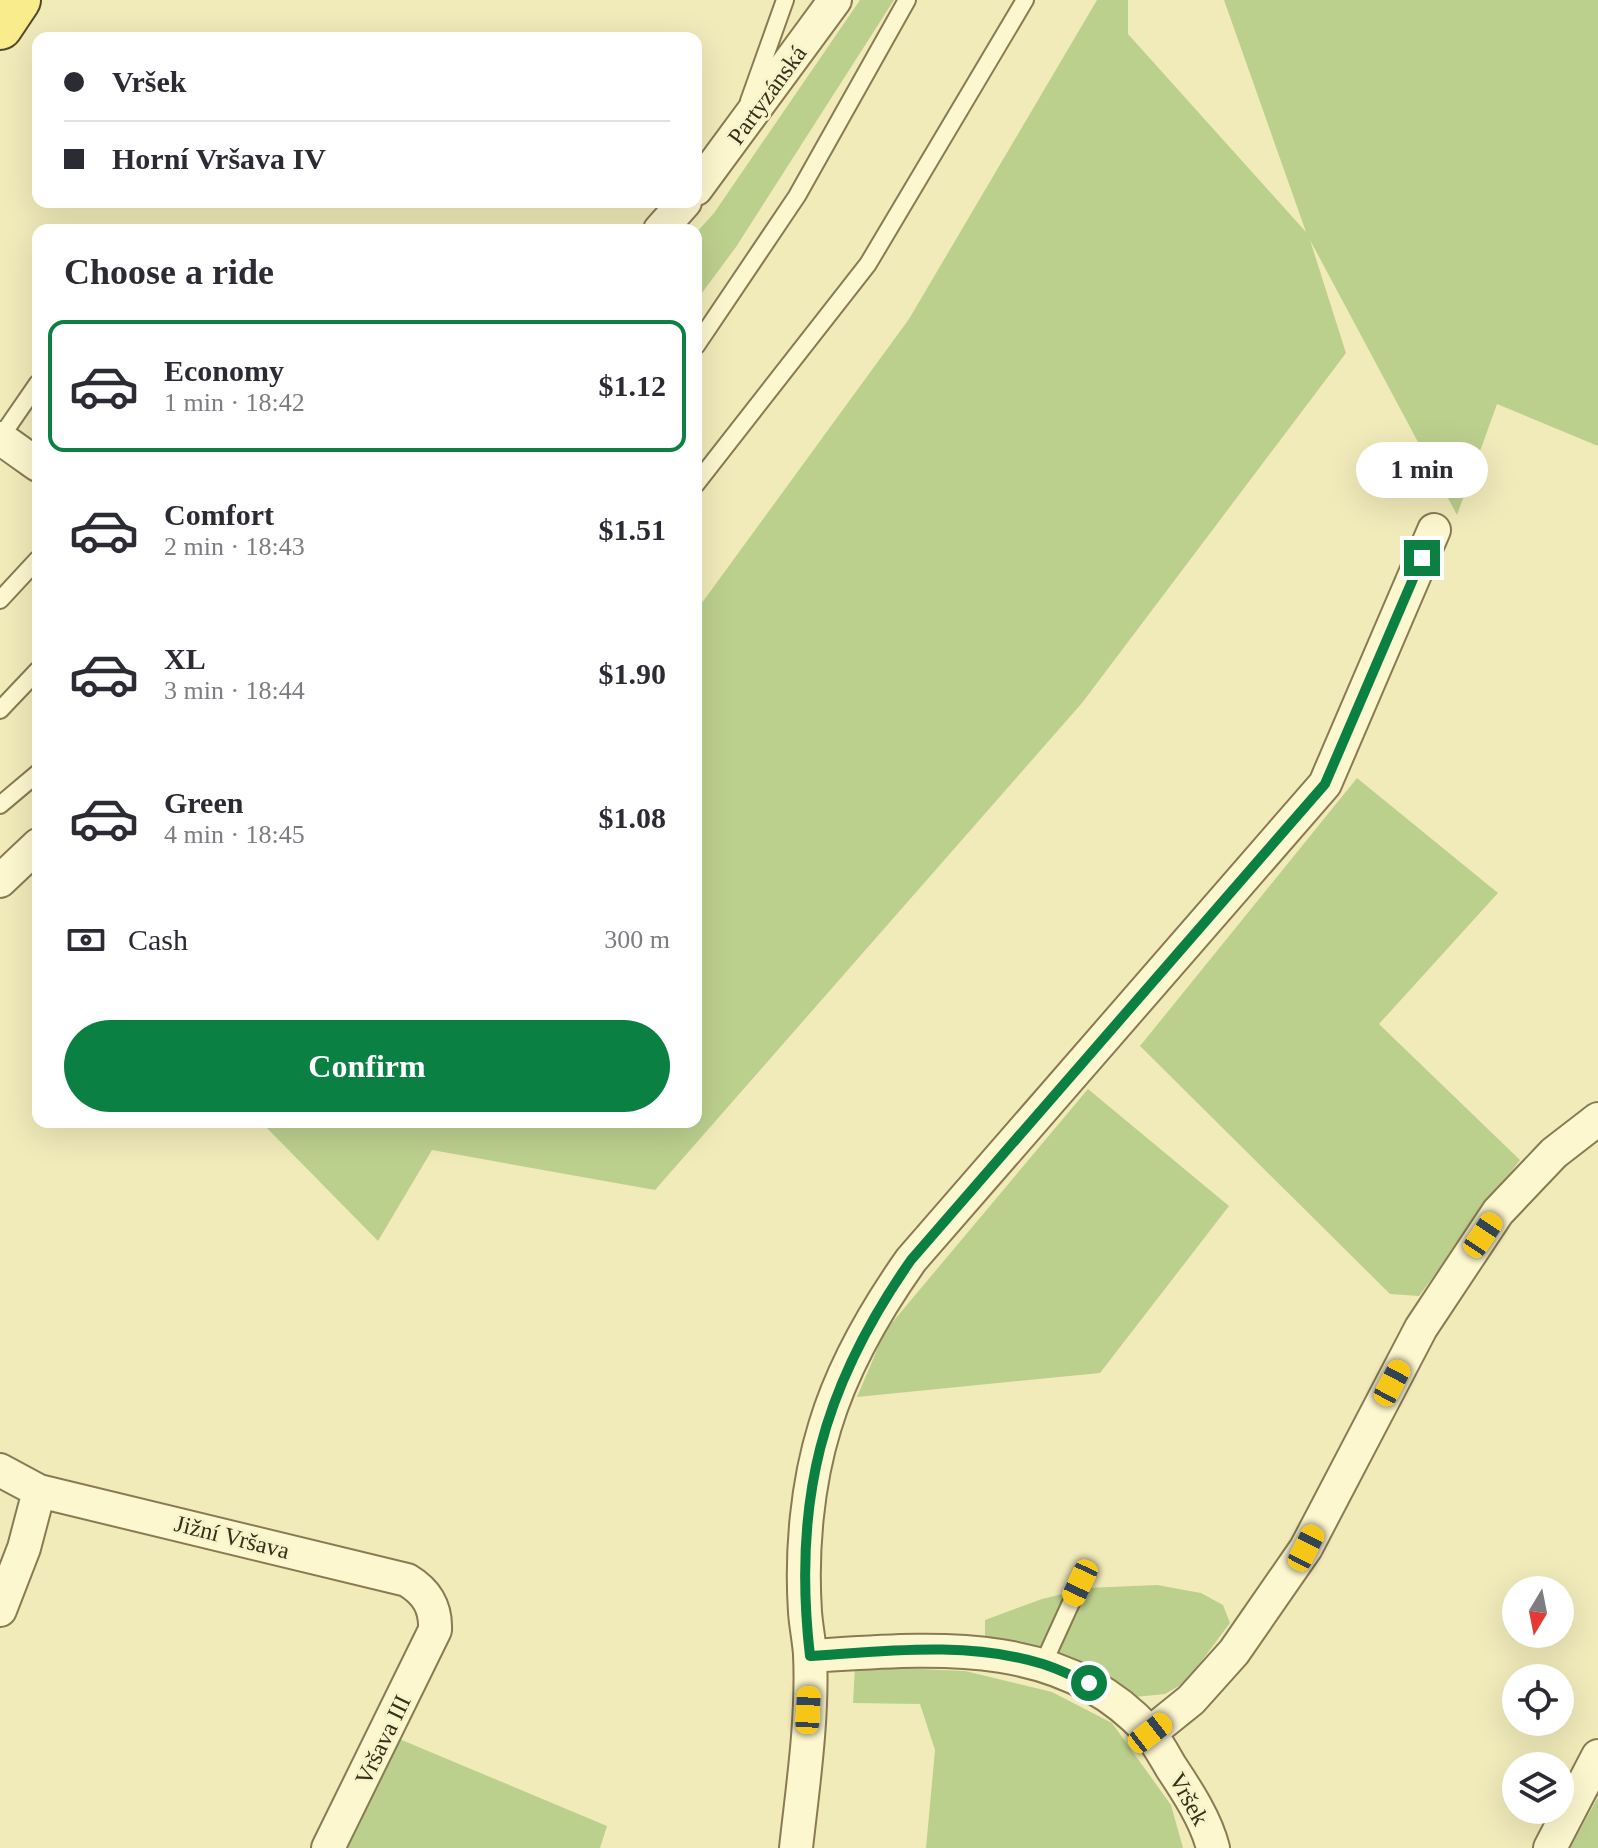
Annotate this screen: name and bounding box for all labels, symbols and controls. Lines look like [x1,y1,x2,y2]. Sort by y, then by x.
street label: Partyzánská [722,40,812,150]
text: Vršek [112,65,186,98]
text: Horní Vršava IV [112,142,326,175]
text: Choose a ride [64,252,274,292]
icon: car [68,350,140,422]
text: Economy [164,354,284,387]
text: $1.12 [599,369,666,402]
text: 1 min · 18:42 [164,388,305,417]
callout: 1 min [1356,442,1488,498]
text: 1 min [1391,455,1453,484]
icon: car [68,494,140,566]
text: Comfort [164,498,274,531]
text: $1.51 [599,513,666,546]
text: 2 min · 18:43 [164,532,305,561]
route end [1404,540,1440,576]
icon: car [68,638,140,710]
text: XL [164,642,206,675]
text: $1.90 [599,657,666,690]
text: 3 min · 18:44 [164,676,305,705]
icon: car [68,782,140,854]
text: Green [164,786,243,819]
text: $1.08 [599,801,666,834]
text: 4 min · 18:45 [164,820,305,849]
icon: cash [64,918,108,962]
text: Cash [128,923,188,956]
text: 300 m [604,925,670,954]
button: Confirm [64,1020,670,1112]
car [1460,1208,1506,1262]
car [1370,1356,1414,1410]
street label: Jižní Vršava [172,1510,292,1564]
car [1284,1521,1328,1575]
car [1059,1556,1101,1610]
north arrow [1502,1576,1574,1648]
map controls [1502,1576,1574,1824]
button: locate [1502,1664,1574,1736]
route start [1071,1665,1107,1701]
car [795,1685,821,1735]
street label: Vršava III [350,1691,416,1789]
car [1124,1709,1176,1757]
button: layers [1502,1752,1574,1824]
street label: Vršek [1164,1768,1214,1830]

